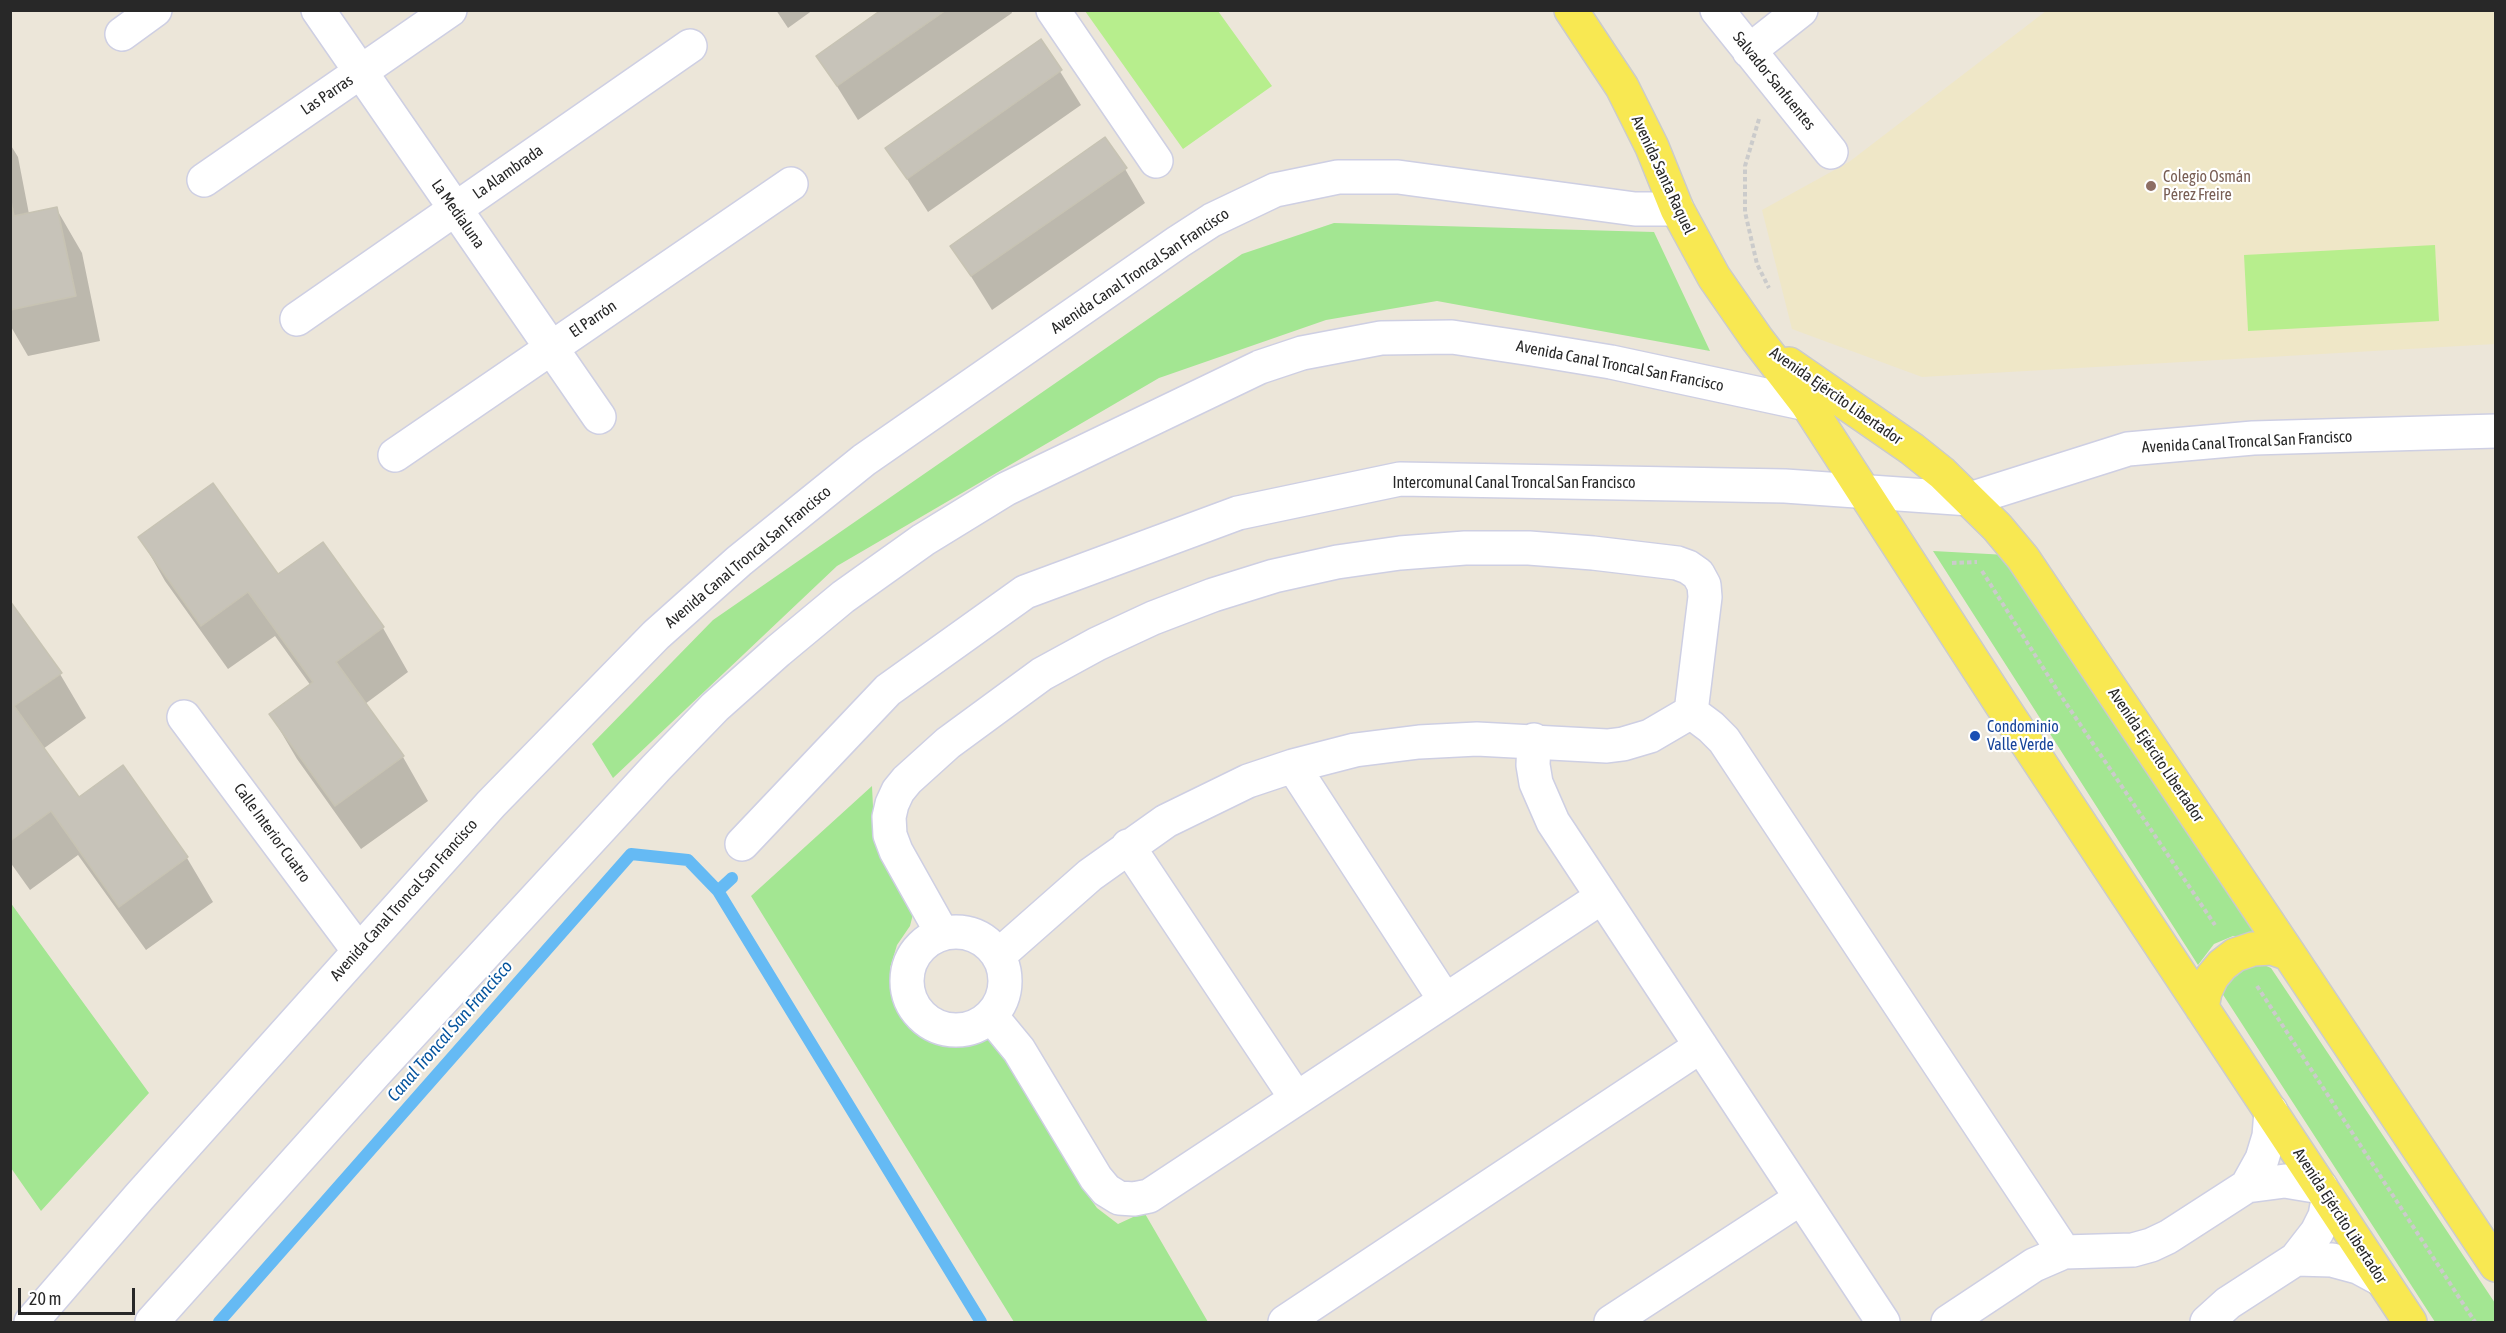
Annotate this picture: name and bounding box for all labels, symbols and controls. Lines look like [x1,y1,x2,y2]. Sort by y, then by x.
street label: Salvador Sanfuentes [1729,28,1819,134]
street label: Las Parras [297,71,357,119]
street label: Avenida Santa Raquel [1627,113,1699,237]
street label: La Alambrada [469,141,547,203]
place label: Colegio Osmán Pérez Freire [2163,167,2251,205]
street label: La Medialuna [427,176,489,252]
marker: Colegio Osmán Pérez Freire [2144,179,2158,193]
street label: Avenida Canal Troncal San Francisco [1047,204,1233,338]
street label: El Parrón [566,296,620,342]
street label: Avenida Canal Troncal San Francisco [1515,336,1725,396]
street label: Avenida Ejército Libertador [1766,343,1906,449]
street label: Avenida Canal Troncal San Francisco [2141,427,2353,457]
street label: Intercomunal Canal Troncal San Francisco [1392,473,1636,493]
street label: Avenida Canal Troncal San Francisco [661,482,835,632]
street label: Avenida Ejército Libertador [2104,684,2208,826]
place label: Condominio Valle Verde [1987,717,2059,755]
marker: Condominio Valle Verde [1968,729,1982,743]
street label: Calle Interior Cuatro [230,780,314,886]
street label: Avenida Canal Troncal San Francisco [326,815,482,985]
water label: Canal Troncal San Francisco [383,956,517,1106]
street label: Avenida Ejército Libertador [2289,1145,2391,1287]
scale bar [21,1276,138,1314]
text: 20 m [29,1288,61,1309]

